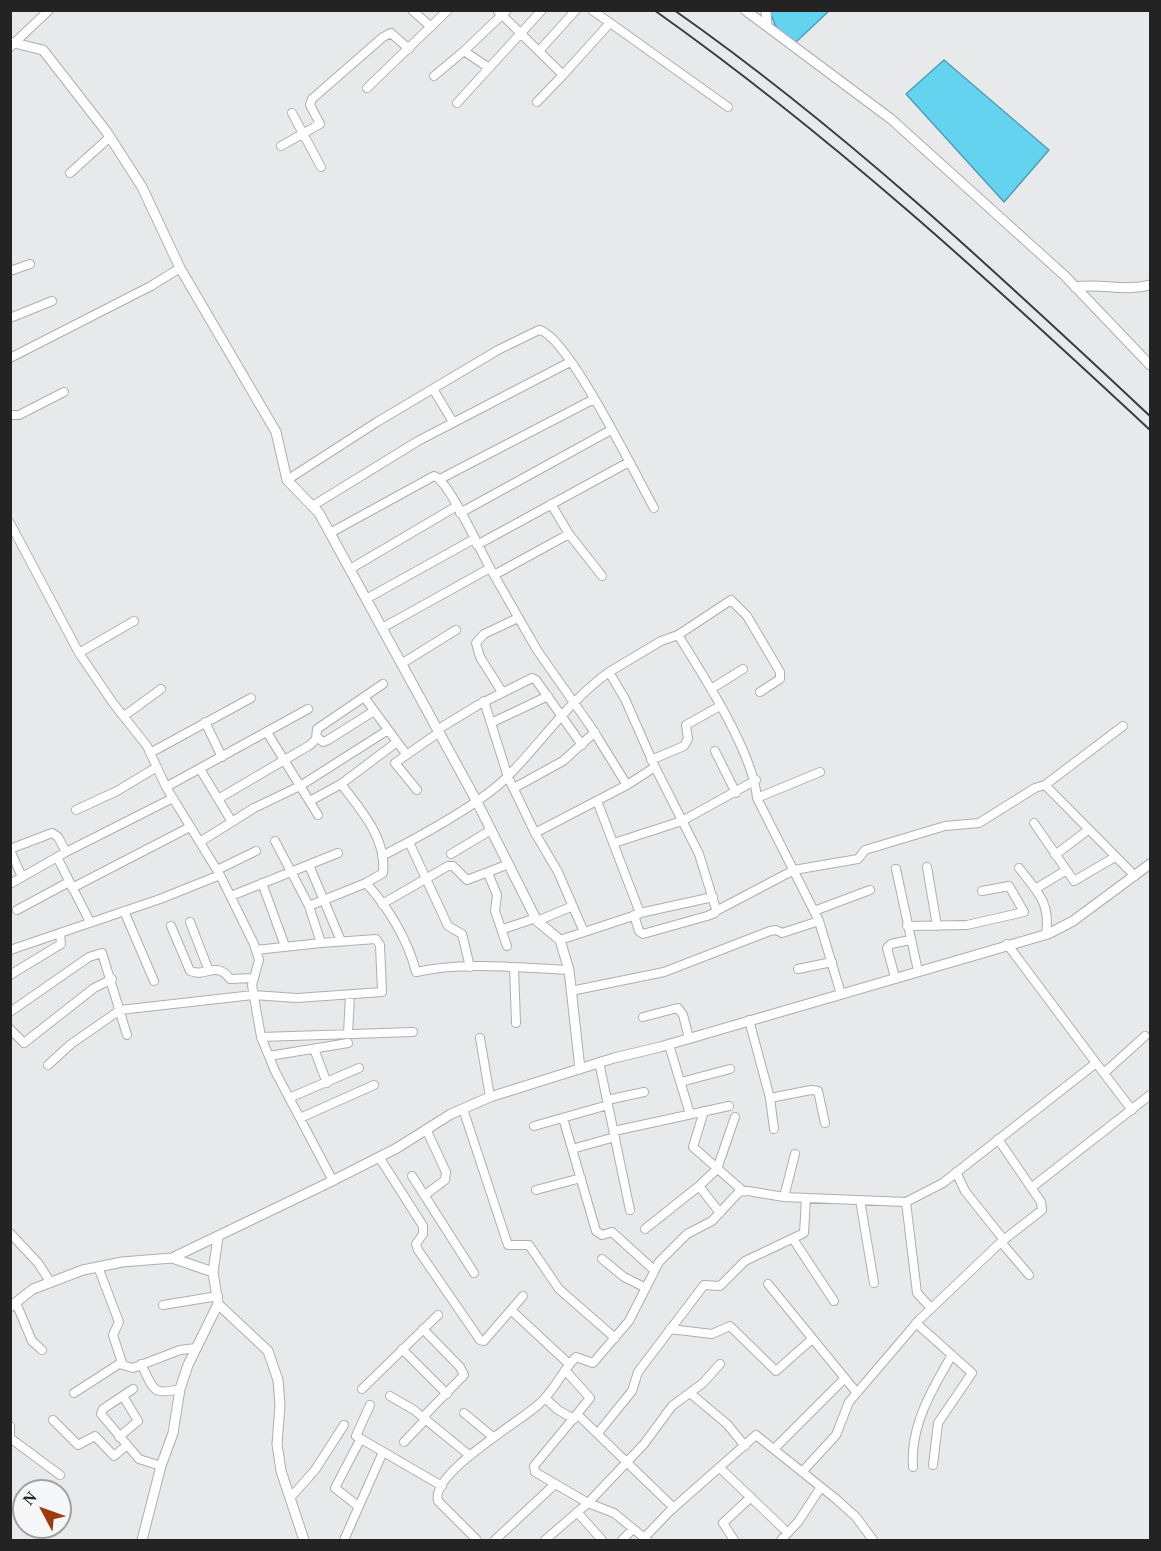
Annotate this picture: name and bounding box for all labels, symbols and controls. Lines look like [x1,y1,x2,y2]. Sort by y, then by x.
north arrow [12,1479,72,1539]
text: N [19,1488,40,1508]

